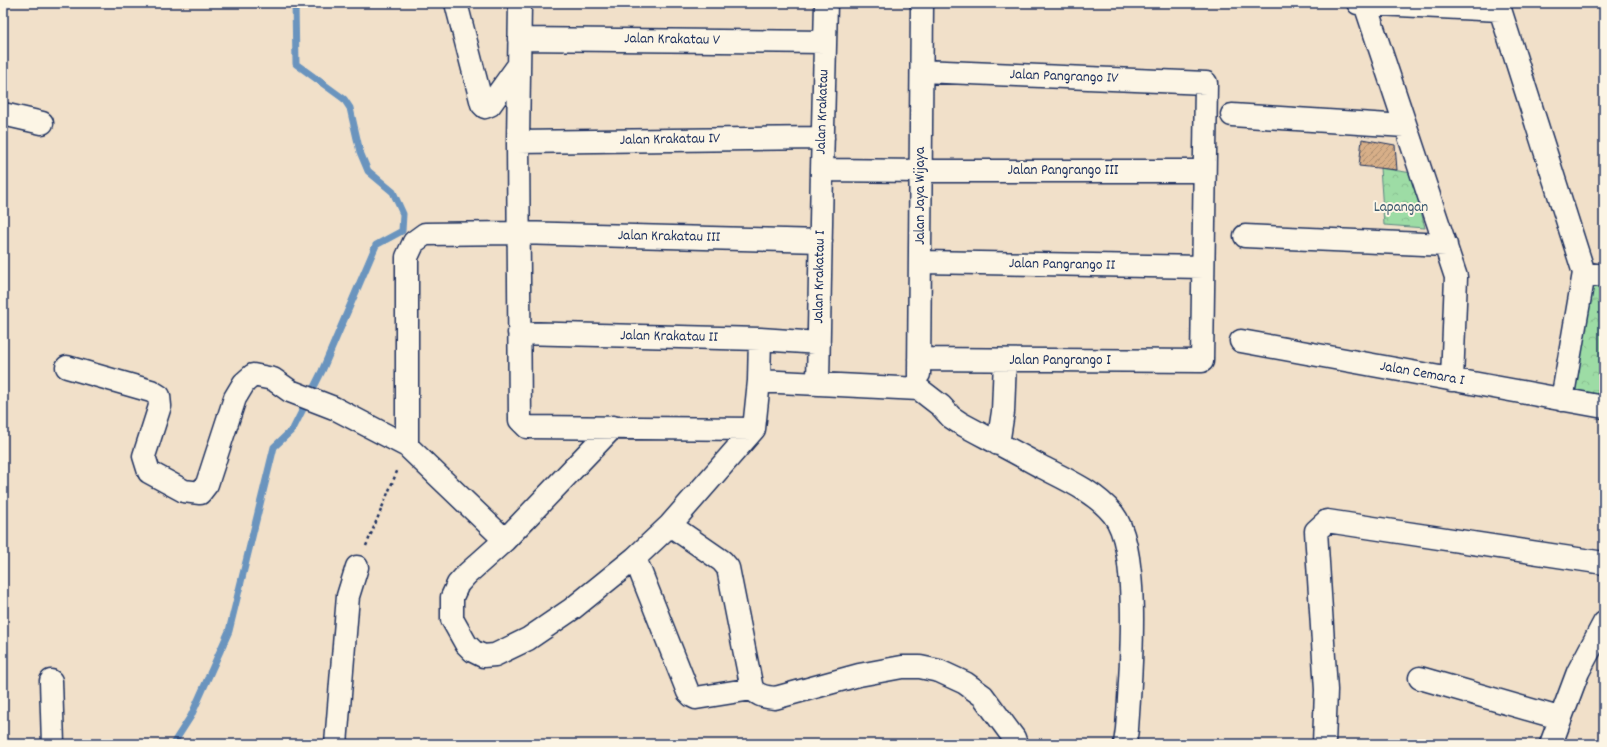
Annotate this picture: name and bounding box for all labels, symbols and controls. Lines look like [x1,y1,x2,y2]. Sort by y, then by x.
street label: Jalan Krakatau V [624,28,721,52]
street label: Jalan Pangrango IV [1009,64,1120,90]
street label: Jalan Krakatau [811,69,835,155]
street label: Jalan Krakatau IV [620,128,721,152]
street label: Jalan Jaya Wijaya [910,146,932,245]
street label: Jalan Pangrango III [1008,160,1119,182]
park label: Lapangan [1374,197,1428,219]
street label: Jalan Krakatau III [618,225,721,249]
street label: Jalan Krakatau I [808,230,832,324]
street label: Jalan Pangrango II [1009,253,1116,277]
street label: Jalan Krakatau II [620,325,719,349]
street label: Jalan Pangrango I [1009,350,1111,372]
street label: Jalan Cemara I [1378,356,1466,392]

